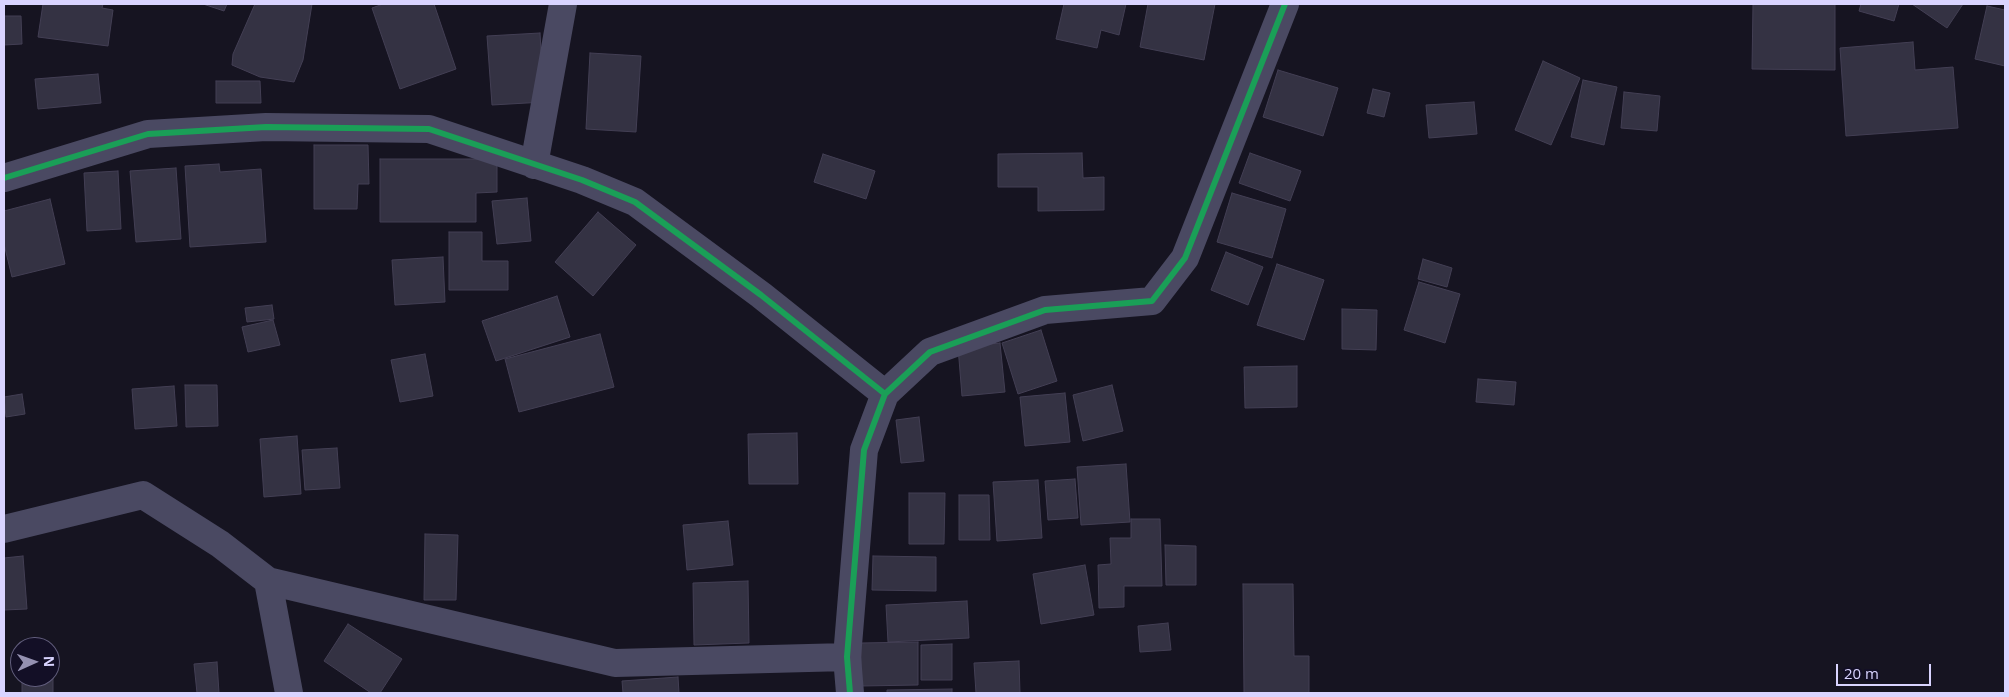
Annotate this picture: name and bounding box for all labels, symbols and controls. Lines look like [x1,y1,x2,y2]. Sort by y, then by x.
north arrow [10,637,60,687]
scale bar [1839,654,1934,686]
text: N [40,655,59,668]
text: 20 m [1844,663,1879,683]

